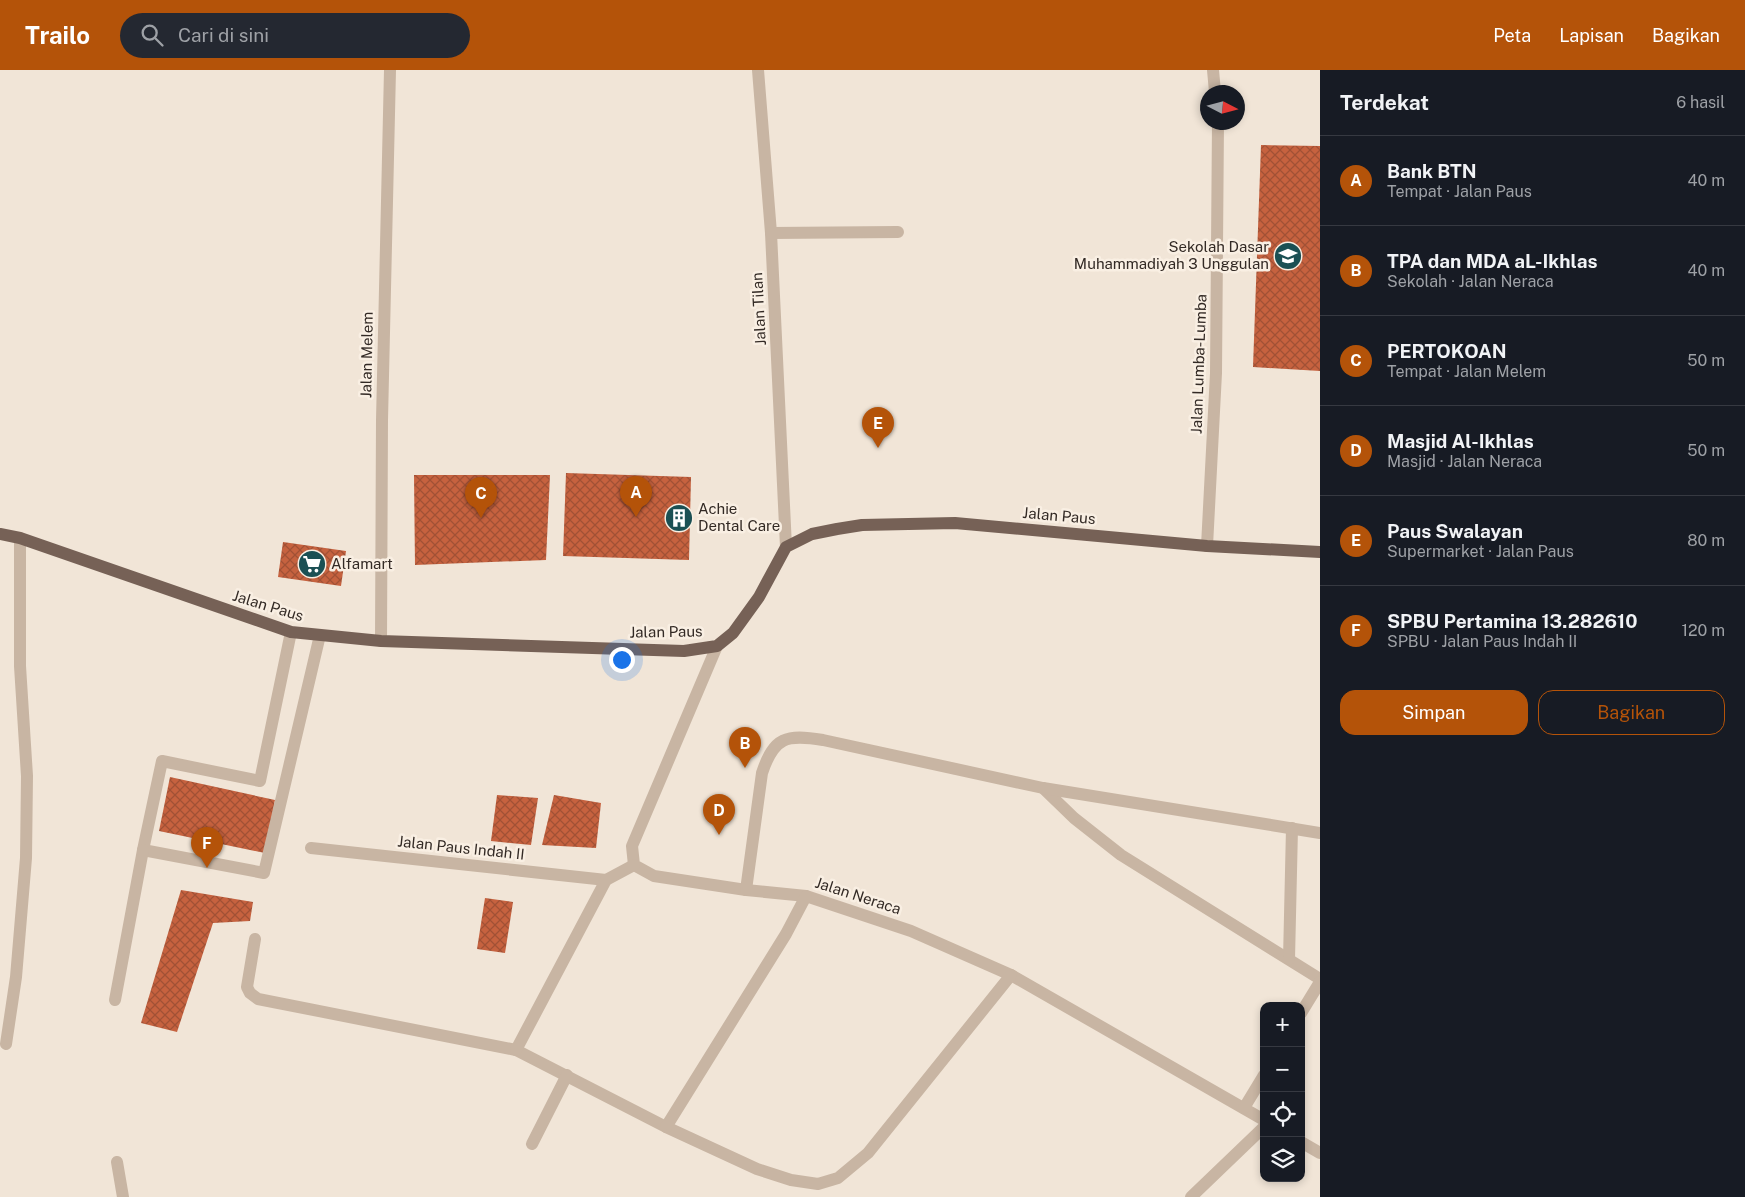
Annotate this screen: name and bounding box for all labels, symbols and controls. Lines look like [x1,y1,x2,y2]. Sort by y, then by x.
search box [120,13,470,58]
text: Trailo [25,21,90,49]
icon: search [138,21,166,49]
text: Cari di sini [178,24,269,46]
text: Peta [1493,25,1531,46]
text: Lapisan [1559,25,1624,46]
text: Bagikan [1652,25,1720,46]
north arrow [1200,85,1245,130]
text: Terdekat [1340,90,1429,115]
text: 6 hasil [1676,93,1725,112]
text: Bank BTN [1387,160,1477,182]
text: A [1350,171,1362,190]
text: 40 m [1687,171,1725,190]
text: Tempat · Jalan Paus [1387,182,1532,201]
place label: Sekolah Dasar Muhammadiyah 3 Unggulan [1074,238,1269,272]
school or university icon: Sekolah Dasar Muhammadiyah 3 Unggulan [1273,241,1303,271]
text: TPA dan MDA aL-Ikhlas [1387,250,1597,272]
text: B [1351,261,1361,280]
text: 40 m [1687,261,1725,280]
street label: Jalan Tilan [748,272,769,346]
text: Sekolah · Jalan Neraca [1387,272,1554,291]
street label: Jalan Lumba-Lumba [1188,294,1209,434]
street label: Jalan Melem [357,312,376,398]
text: PERTOKOAN [1387,340,1507,362]
text: C [1350,351,1362,370]
text: 50 m [1687,351,1725,370]
text: Tempat · Jalan Melem [1387,362,1546,381]
pin: E [862,407,894,448]
text: Masjid Al-Ikhlas [1387,430,1534,452]
text: D [1350,441,1362,460]
text: 50 m [1687,441,1725,460]
text: Masjid · Jalan Neraca [1387,452,1542,471]
pin: A [620,476,652,517]
pin: C [465,477,497,518]
place label: Achie Dental Care [698,500,780,534]
building icon: Achie Dental Care [664,503,694,533]
street label: Jalan Paus [1022,504,1096,527]
text: Paus Swalayan [1387,520,1523,542]
text: E [1351,531,1361,550]
text: 80 m [1687,531,1725,550]
text: Supermarket · Jalan Paus [1387,542,1574,561]
supermarket icon: Alfamart [297,549,327,579]
place label: Alfamart [331,555,393,572]
street label: Jalan Paus [231,587,306,624]
text: SPBU Pertamina 13.282610 [1387,610,1637,632]
text: F [1351,621,1361,640]
text: 120 m [1681,621,1725,640]
street label: Jalan Paus [629,622,703,641]
text: SPBU · Jalan Paus Indah II [1387,632,1577,651]
your location [609,647,635,673]
button: Simpan [1340,690,1528,735]
button: Bagikan [1538,690,1725,735]
pin: B [729,727,761,768]
pin: D [703,794,735,835]
pin: F [191,827,223,868]
street label: Jalan Paus Indah II [397,832,525,863]
street label: Jalan Neraca [813,874,903,917]
map controls [1260,1002,1305,1182]
button: + [1260,1002,1305,1047]
button: − [1260,1047,1305,1092]
button: locate [1260,1092,1305,1137]
button: layers [1260,1137,1305,1182]

